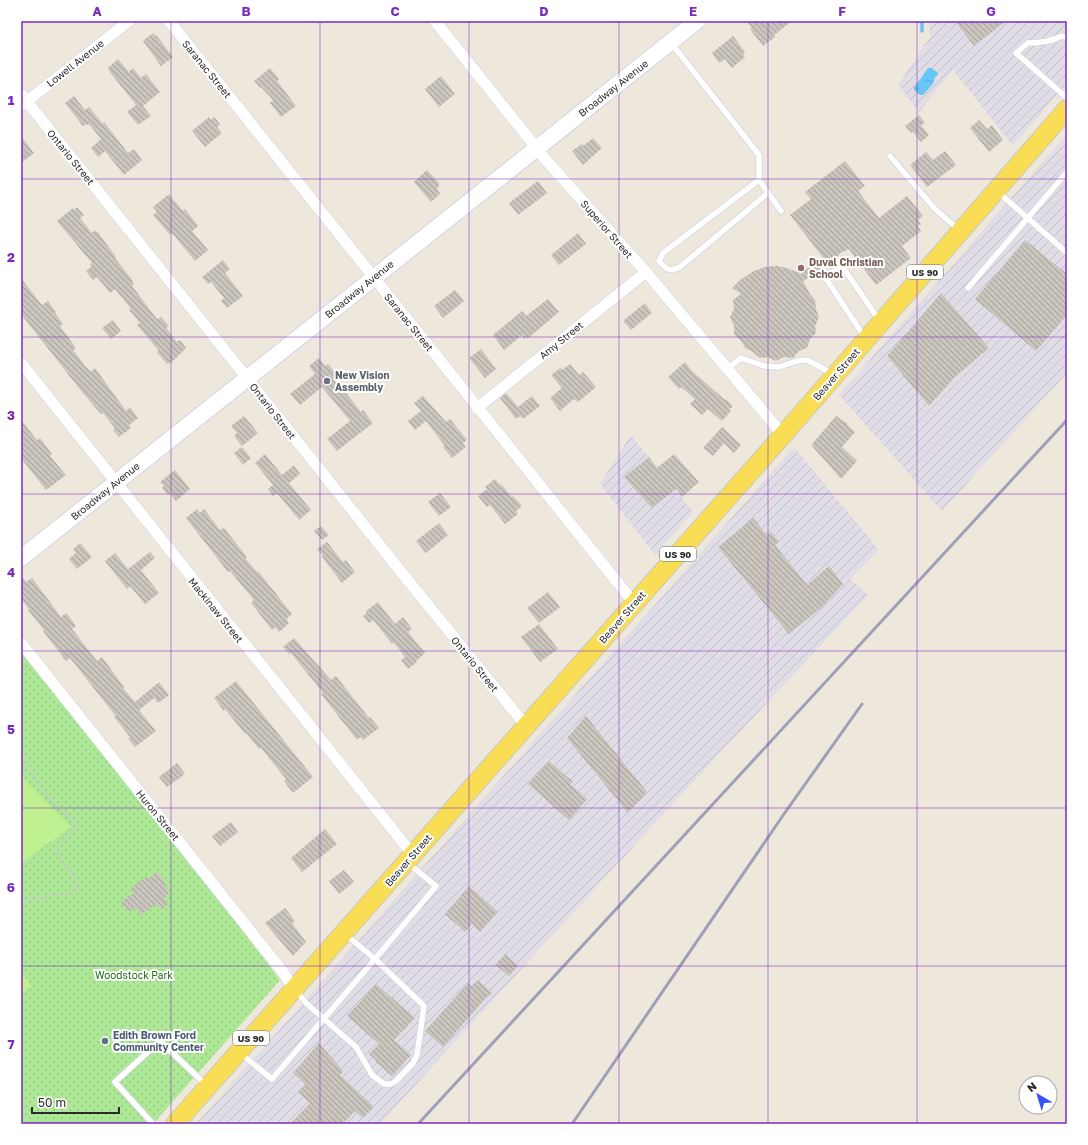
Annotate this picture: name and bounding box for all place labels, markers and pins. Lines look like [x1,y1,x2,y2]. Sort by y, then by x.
place label: Duval Christian School [809,256,883,280]
marker: Duval Christian School [796,263,806,273]
place label: New Vision Assembly [335,369,389,393]
marker: New Vision Assembly [322,376,332,386]
place label: Edith Brown Ford Community Center [113,1029,204,1053]
marker: Edith Brown Ford Community Center [100,1036,110,1046]

